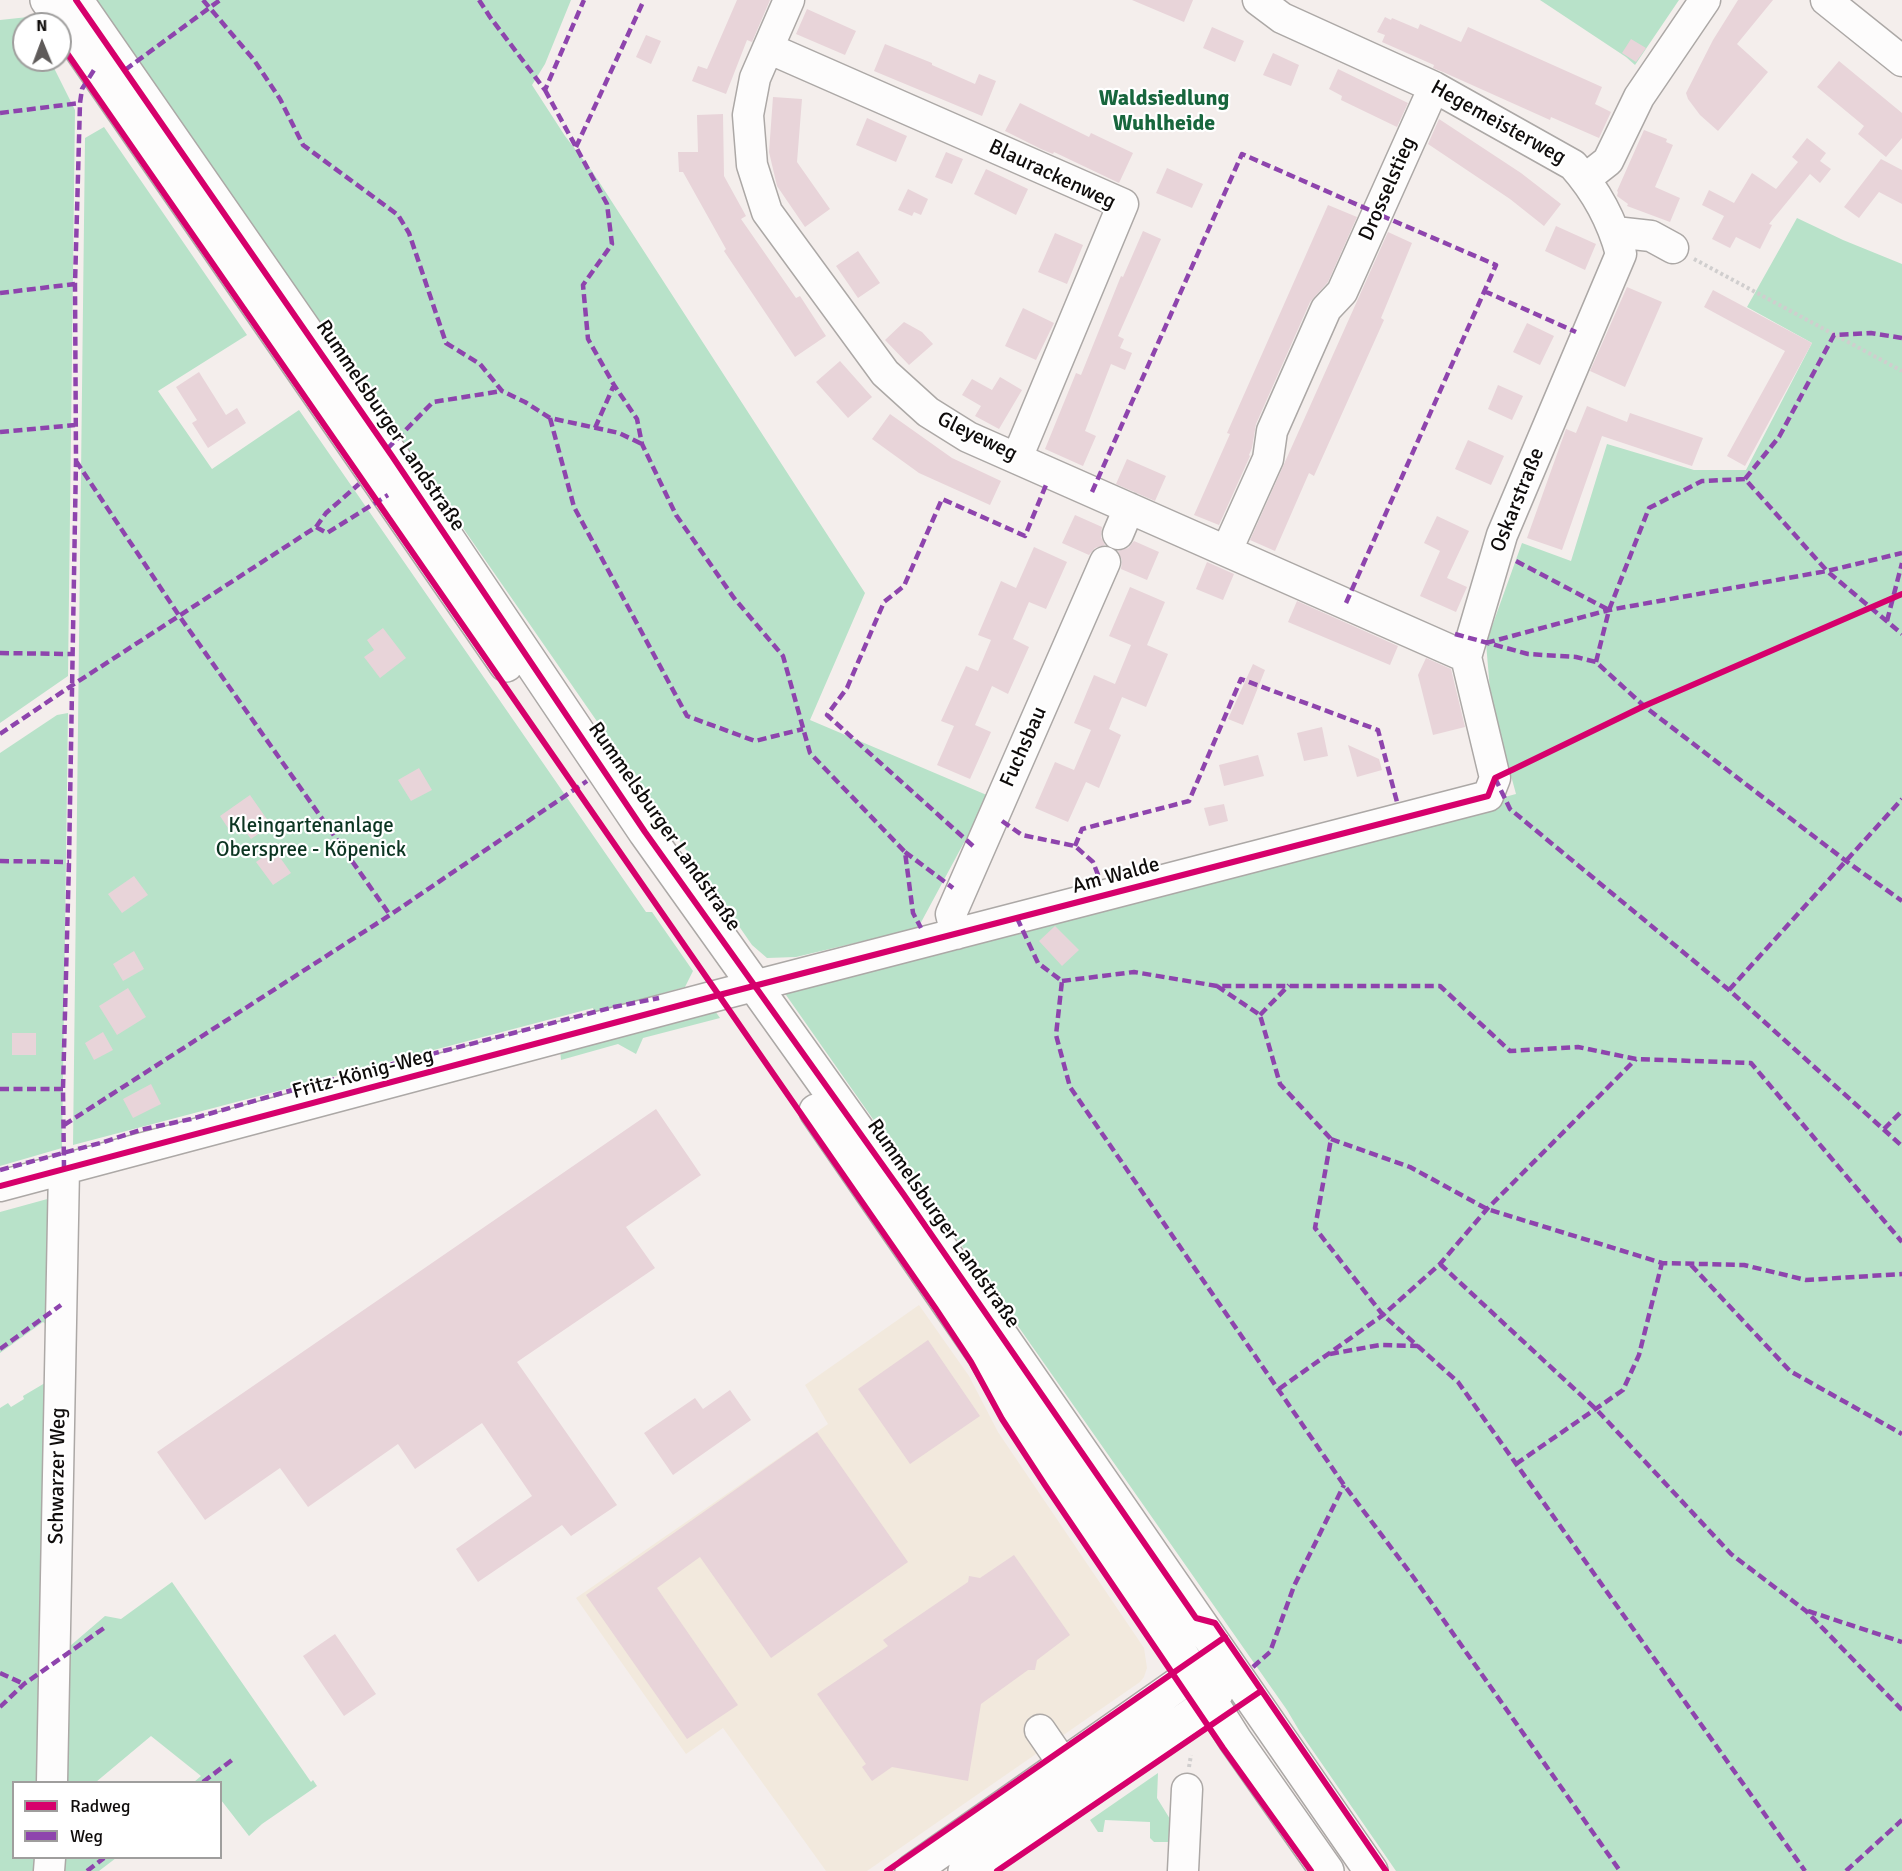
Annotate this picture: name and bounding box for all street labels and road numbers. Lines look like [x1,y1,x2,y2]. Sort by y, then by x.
street label: Hegemeisterweg [1426,75,1570,171]
street label: Drosselstieg [1354,133,1422,245]
street label: Blaurackenweg [984,135,1120,215]
street label: Rummelsburger Landstraße [310,316,470,536]
street label: Gleyeweg [933,407,1021,467]
street label: Oskarstraße [1486,444,1550,556]
street label: Fuchsbau [995,703,1053,791]
street label: Rummelsburger Landstraße [582,718,746,936]
street label: Am Walde [1069,852,1163,900]
street label: Fritz-König-Weg [289,1043,437,1105]
street label: Rummelsburger Landstraße [861,1115,1025,1333]
street label: Schwarzer Weg [44,1407,72,1545]

